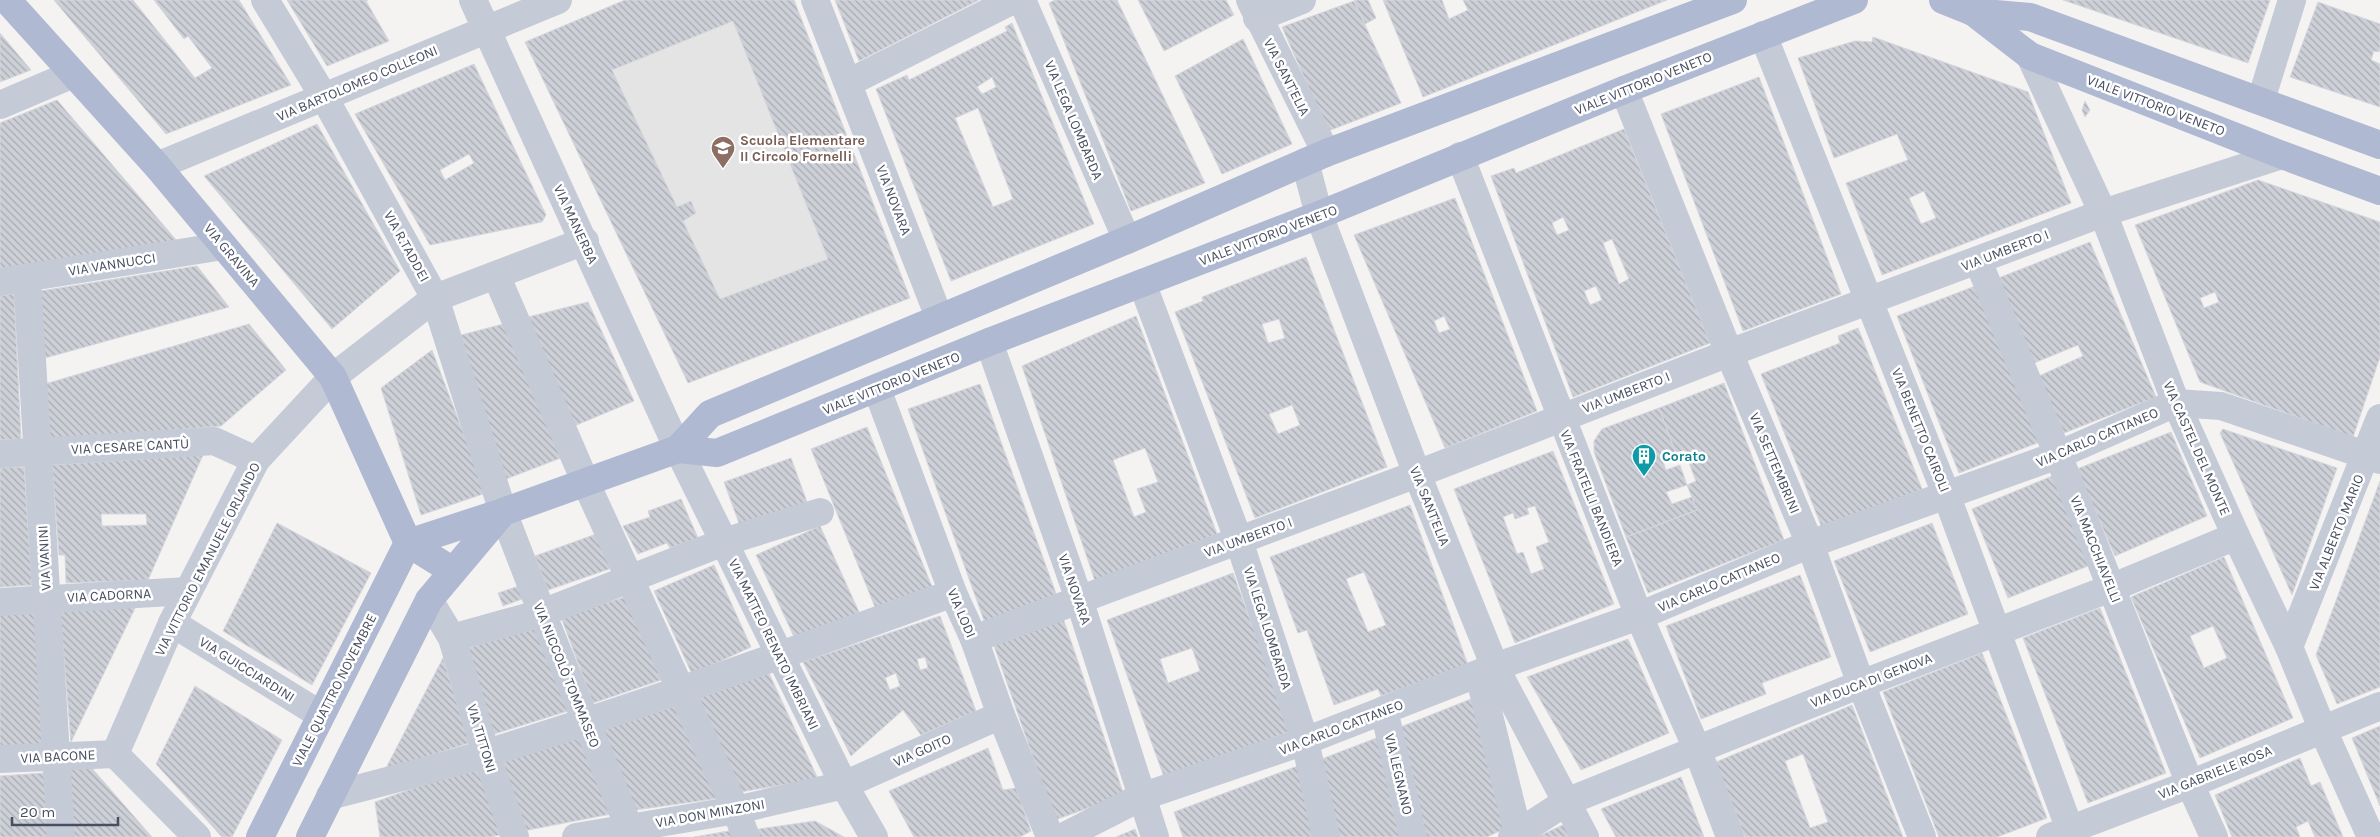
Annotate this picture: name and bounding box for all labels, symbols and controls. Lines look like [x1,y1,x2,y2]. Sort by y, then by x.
street label: VIA SANT'ELIA [1260,36,1313,119]
street label: VIA BARTOLOMEO COLLEONI [274,42,440,125]
street label: VIALE VITTORIO VENETO [1572,48,1714,119]
street label: VIA LEGA LOMBARDA [1041,58,1106,182]
street label: VIALE VITTORIO VENETO [2084,71,2227,140]
place label: Scuola Elementare II Circolo Fornelli [740,132,865,165]
school or university icon: Scuola Elementare II Circolo Fornelli [710,135,736,169]
street label: VIA NOVARA [872,163,915,238]
street label: VIA MANERBA [550,182,601,267]
street label: VIALE VITTORIO VENETO [1197,201,1340,270]
street label: VIA R.TADDEI [380,208,433,285]
street label: VIA GRAVINA [200,220,263,291]
street label: VIA UMBERTO I [1959,226,2051,275]
street label: VIA VANNUCCI [67,249,157,280]
street label: VIALE VITTORIO VENETO [820,348,962,419]
street label: VIA BENETTO CAIROLI [1888,366,1953,495]
street label: VIA UMBERTO I [1580,368,1672,417]
street label: VIA CASTEL DEL MONTE [2159,378,2234,518]
street label: VIA CARLO CATTANEO [2033,404,2161,471]
street label: VIA SETTEMBRINI [1746,410,1803,516]
street label: VIA FRATELLI BANDIERA [1556,427,1627,569]
street label: VIA CESARE CANTÙ [70,434,190,458]
building icon: Corato [1631,443,1657,477]
place label: Corato [1662,448,1706,465]
street label: VIA VITTORIO EMANUELE ORLANDO [151,460,264,659]
street label: VIA SANT'ELIA [1406,464,1453,549]
street label: VIA ALBERTO MARIO [2305,472,2368,593]
street label: VIA MACCHIAVELLI [2066,493,2125,605]
street label: VIA UMBERTO I [1202,514,1295,561]
street label: VIA VANINI [34,525,55,591]
street label: VIA CARLO CATTANEO [1655,549,1783,616]
street label: VIA NOVARA [1054,552,1095,627]
street label: VIA MATTEO RENATO IMBRIANI [725,556,822,732]
street label: VIA LEGA LOMBARDA [1240,565,1295,692]
street label: VIA CADORNA [67,585,152,606]
street label: VIA LODI [944,586,980,640]
street label: VIA NICCOLÒ TOMMASEO [530,600,604,750]
street label: VIALE QUATTRO NOVEMBRE [288,611,380,770]
street label: VIA GUICCIARDINI [196,633,298,706]
street label: VIA DUCA DI GENOVA [1808,649,1934,711]
street label: VIA CARLO CATTANEO [1277,696,1406,759]
street label: VIA TITTONI [463,702,500,774]
street label: VIA GOITO [891,730,954,771]
street label: VIA LEGNANO [1381,732,1416,816]
street label: VIA GABRIELE ROSA [2156,742,2275,803]
street label: VIA BACONE [20,746,96,767]
scale bar [12,794,119,826]
street label: VIA DON MINZONI [654,796,766,831]
text: 20 m [20,803,55,821]

